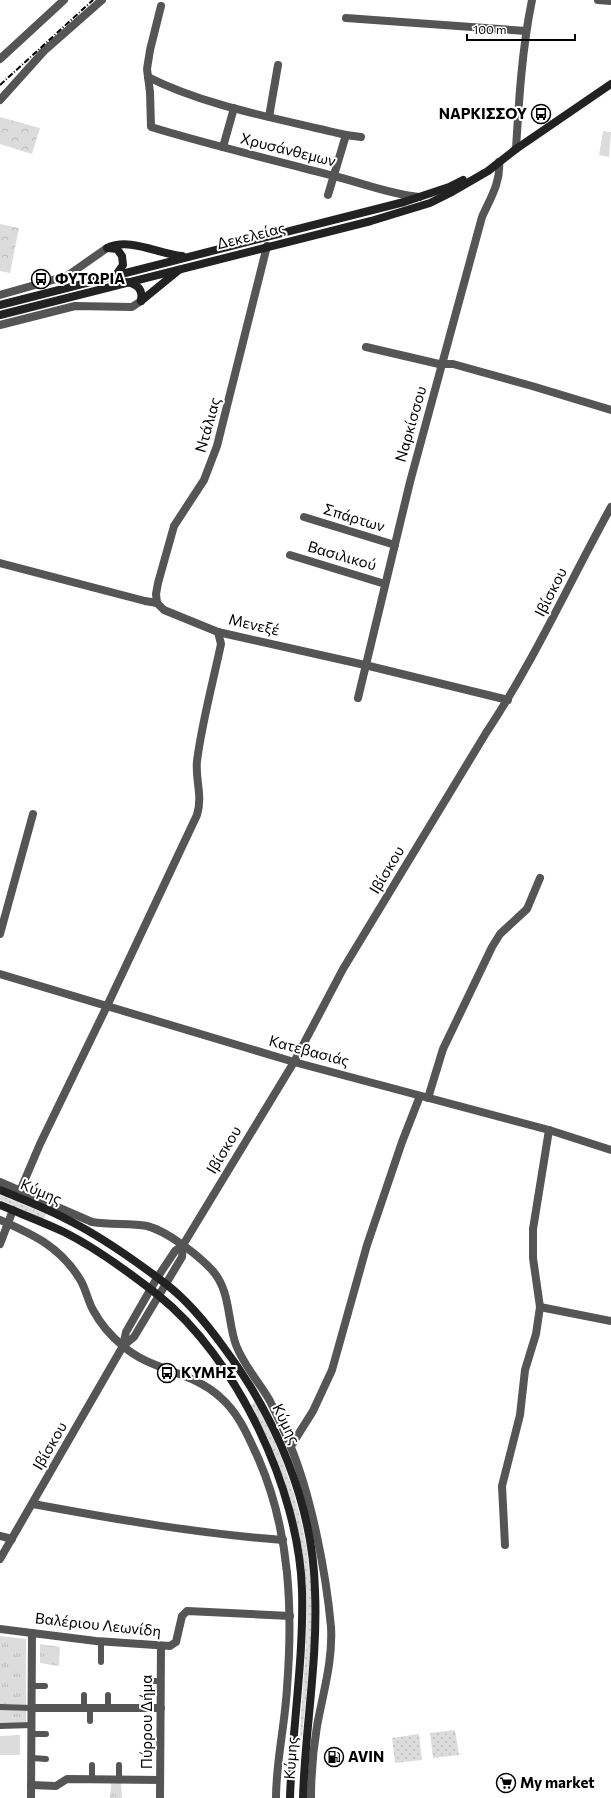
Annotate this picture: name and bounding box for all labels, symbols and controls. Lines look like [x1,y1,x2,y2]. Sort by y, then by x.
scale bar [467,16,575,42]
text: 100 m [473,22,507,36]
bus stop icon: ΝΑΡΚΙΣΣΟΥ [530,103,552,125]
place label: ΝΑΡΚΙΣΣΟΥ [439,104,527,122]
street label: Χρυσάνθεμων [239,129,338,170]
street label: Δεκελείας [215,218,287,252]
bus stop icon: ΦΥΤΩΡΙΑ [30,268,52,290]
place label: ΦΥΤΩΡΙΑ [55,269,125,287]
street label: Ναρκίσσου [391,384,429,464]
street label: Ντάλιας [191,395,223,454]
street label: Σπάρτων [322,499,387,535]
street label: Βασιλικού [306,537,379,573]
street label: Ιβίσκου [530,564,570,619]
street label: Μενεξέ [227,609,281,639]
street label: Ιβίσκου [365,842,407,897]
street label: Κατεβασιάς [267,1031,351,1069]
street label: Ιβίσκου [202,1122,244,1177]
street label: Κύμης [18,1174,65,1208]
bus stop icon: ΚΥΜΗΣ [156,1362,178,1384]
place label: ΚΥΜΗΣ [181,1363,236,1381]
street label: Κύμης [269,1400,304,1447]
street label: Ιβίσκου [28,1418,70,1473]
street label: Βαλέριου Λεωνίδη [34,1608,162,1640]
street label: Πύρρου Δήμα [137,1675,155,1769]
street label: Κύμης [280,1736,300,1780]
fuel station icon: AVIN [323,1746,345,1768]
place label: AVIN [348,1747,384,1765]
supermarket icon: My market [495,1772,517,1794]
place label: My market [520,1773,595,1791]

